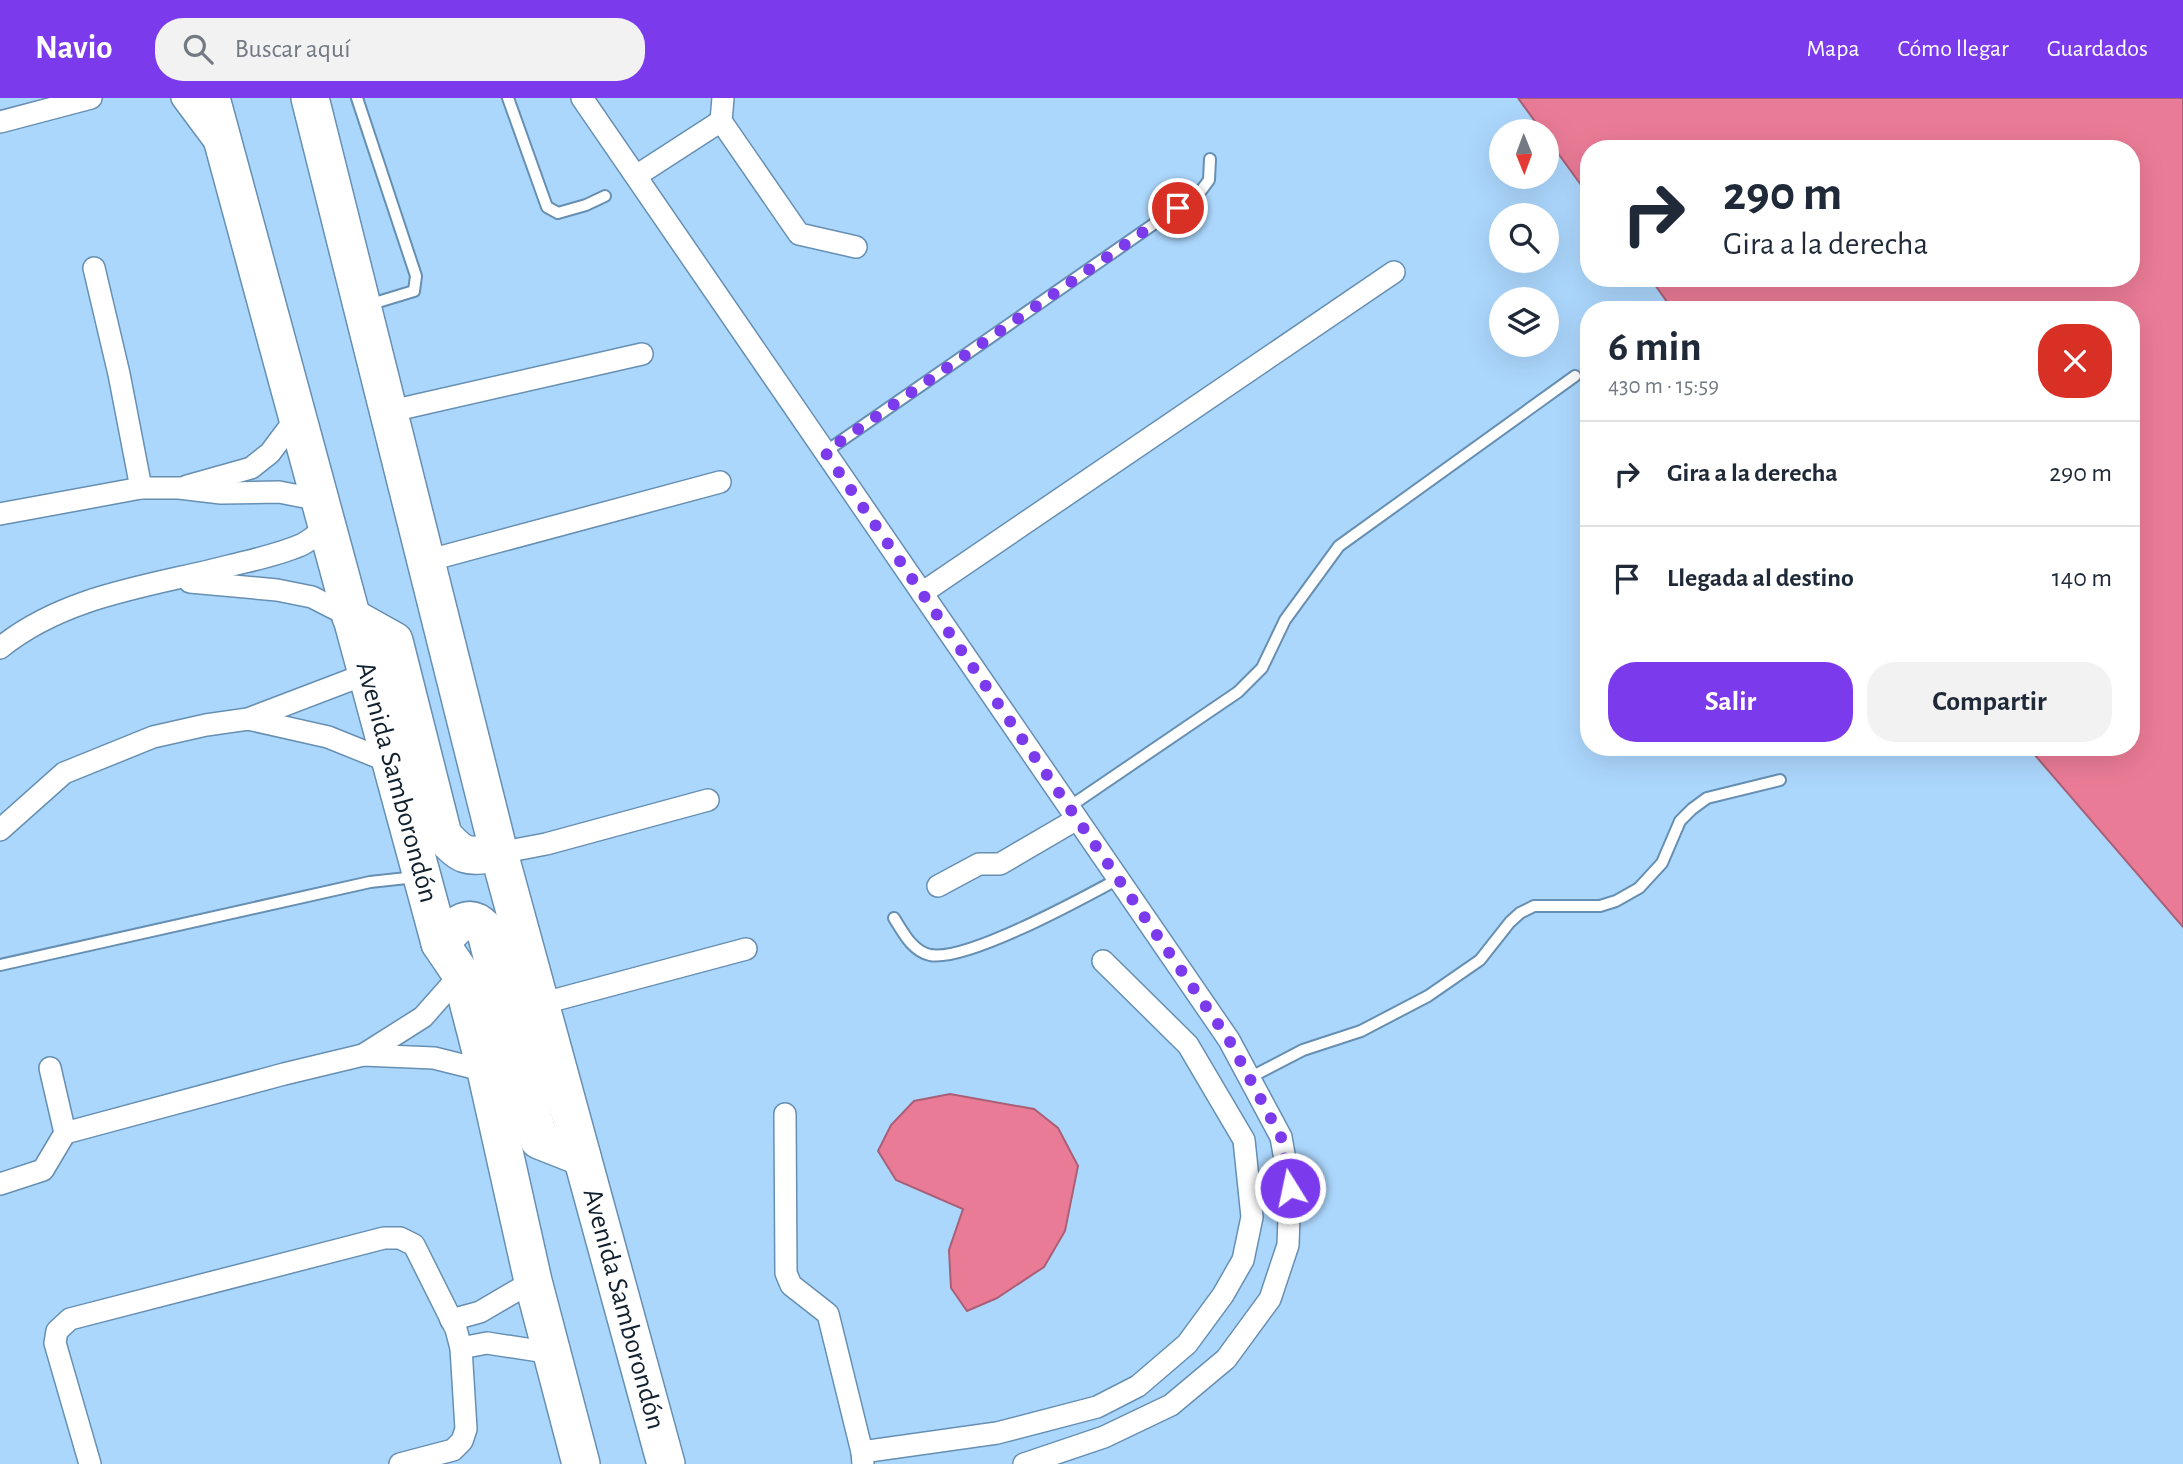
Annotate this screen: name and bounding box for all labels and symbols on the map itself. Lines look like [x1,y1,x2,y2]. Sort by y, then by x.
north arrow [1489,119,1559,189]
pin [1148,178,1208,238]
street label: Avenida Samborondón [350,659,442,906]
position arrow [1253,1151,1327,1225]
street label: Avenida Samborondón [577,1186,670,1432]

